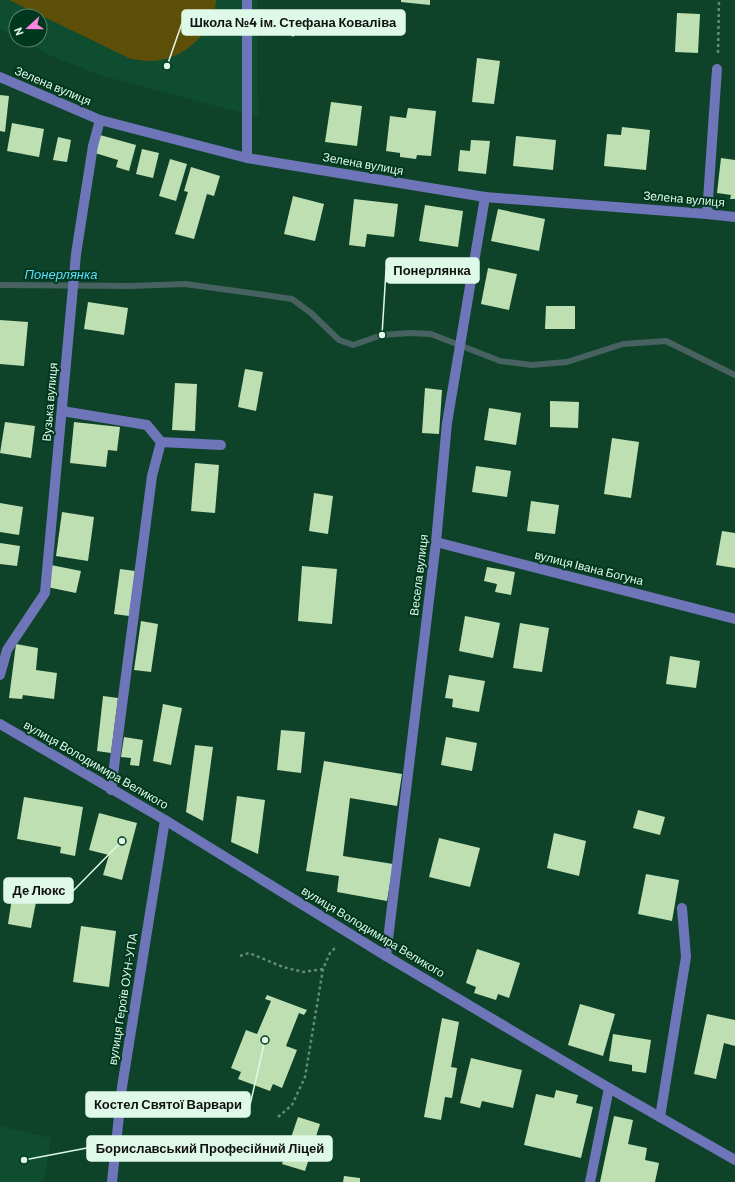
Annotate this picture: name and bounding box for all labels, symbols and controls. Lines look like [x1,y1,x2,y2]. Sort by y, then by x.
north arrow [8,8,48,48]
callout: Школа №4 ім. Стефана Коваліва [182,10,405,35]
text: Школа №4 ім. Стефана Коваліва [190,14,397,30]
text: N [11,26,26,38]
street label: Зелена вулиця [13,63,94,108]
street label: Зелена вулиця [321,149,405,178]
street label: Зелена вулиця [643,187,725,210]
callout: Понерлянка [386,258,479,283]
text: Понерлянка [393,262,471,278]
water label: Понерлянка [25,266,97,282]
street label: Вузька вулиця [39,362,60,442]
street label: Весела вулиця [406,533,431,617]
street label: вулиця Івана Богуна [533,547,645,588]
street label: вулиця Володимира Великого [21,717,172,812]
callout: Де Люкс [4,878,73,903]
text: Де Люкс [12,882,66,898]
street label: вулиця Володимира Великого [299,883,448,981]
street label: вулиця Героїв ОУН-УПА [105,932,140,1066]
callout: Костел Святої Варвари [86,1092,250,1117]
text: Костел Святої Варвари [94,1096,242,1112]
callout: Бориславський Професійний Ліцей [87,1136,332,1161]
text: Бориславський Професійний Ліцей [96,1140,324,1156]

